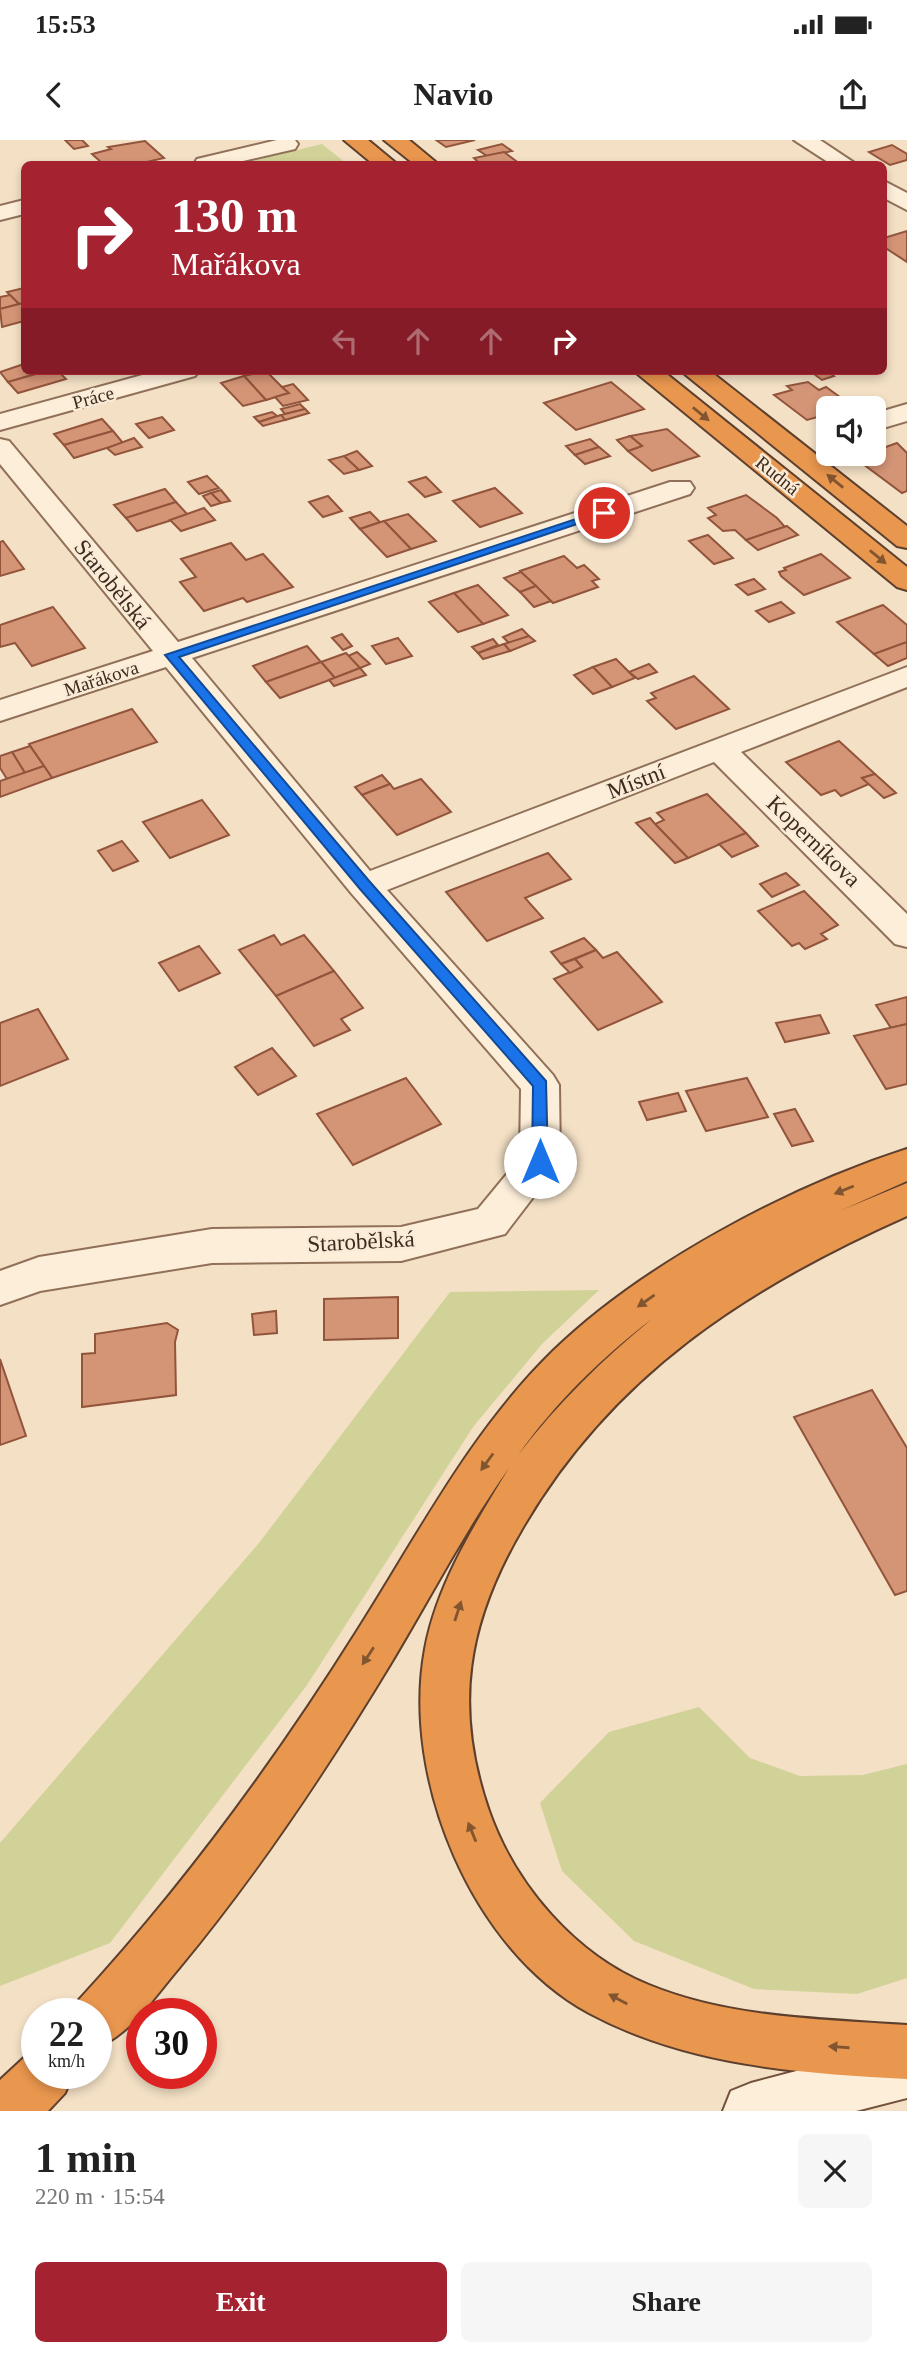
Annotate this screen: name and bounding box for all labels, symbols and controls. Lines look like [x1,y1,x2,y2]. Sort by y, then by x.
text: 15:53 [35,10,96,39]
icon: back [35,76,73,114]
text: Navio [414,76,494,112]
icon: share [834,76,872,114]
text: 130 m [171,188,298,243]
icon: right [56,189,147,280]
text: Mařákova [171,246,301,282]
icon: left [326,322,364,360]
icon: ahead [399,322,437,360]
icon: ahead [472,322,510,360]
icon: right [545,322,583,360]
street label: Práce [70,382,116,413]
map controls [816,396,886,466]
button: sound [816,396,886,466]
one-way arrow [691,406,709,421]
street label: Rudná [752,452,804,500]
one-way arrow [827,474,844,489]
pin [574,483,634,543]
icon: arrive [585,494,623,532]
street label: Starobělská [69,535,156,634]
one-way arrow [868,549,886,564]
street label: Mařákova [61,656,142,700]
street label: Místní [604,759,669,804]
street label: Koperníkova [762,791,866,892]
position arrow [503,1125,577,1199]
one-way arrow [834,1184,854,1196]
street label: Starobělská [307,1226,415,1257]
one-way arrow [637,1294,655,1308]
one-way arrow [480,1453,494,1471]
one-way arrow [453,1600,464,1621]
one-way arrow [362,1646,375,1666]
one-way arrow [466,1822,477,1843]
one-way arrow [608,1994,628,2006]
speed limit sign: 30 [126,1998,217,2089]
text: 22 [49,2015,84,2054]
one-way arrow [828,2041,850,2052]
text: km/h [48,2051,85,2071]
button: close [798,2134,872,2208]
text: 1 min [35,2135,137,2181]
text: 220 m · 15:54 [35,2184,165,2209]
button: Exit [35,2262,447,2342]
button: Share [461,2262,872,2342]

